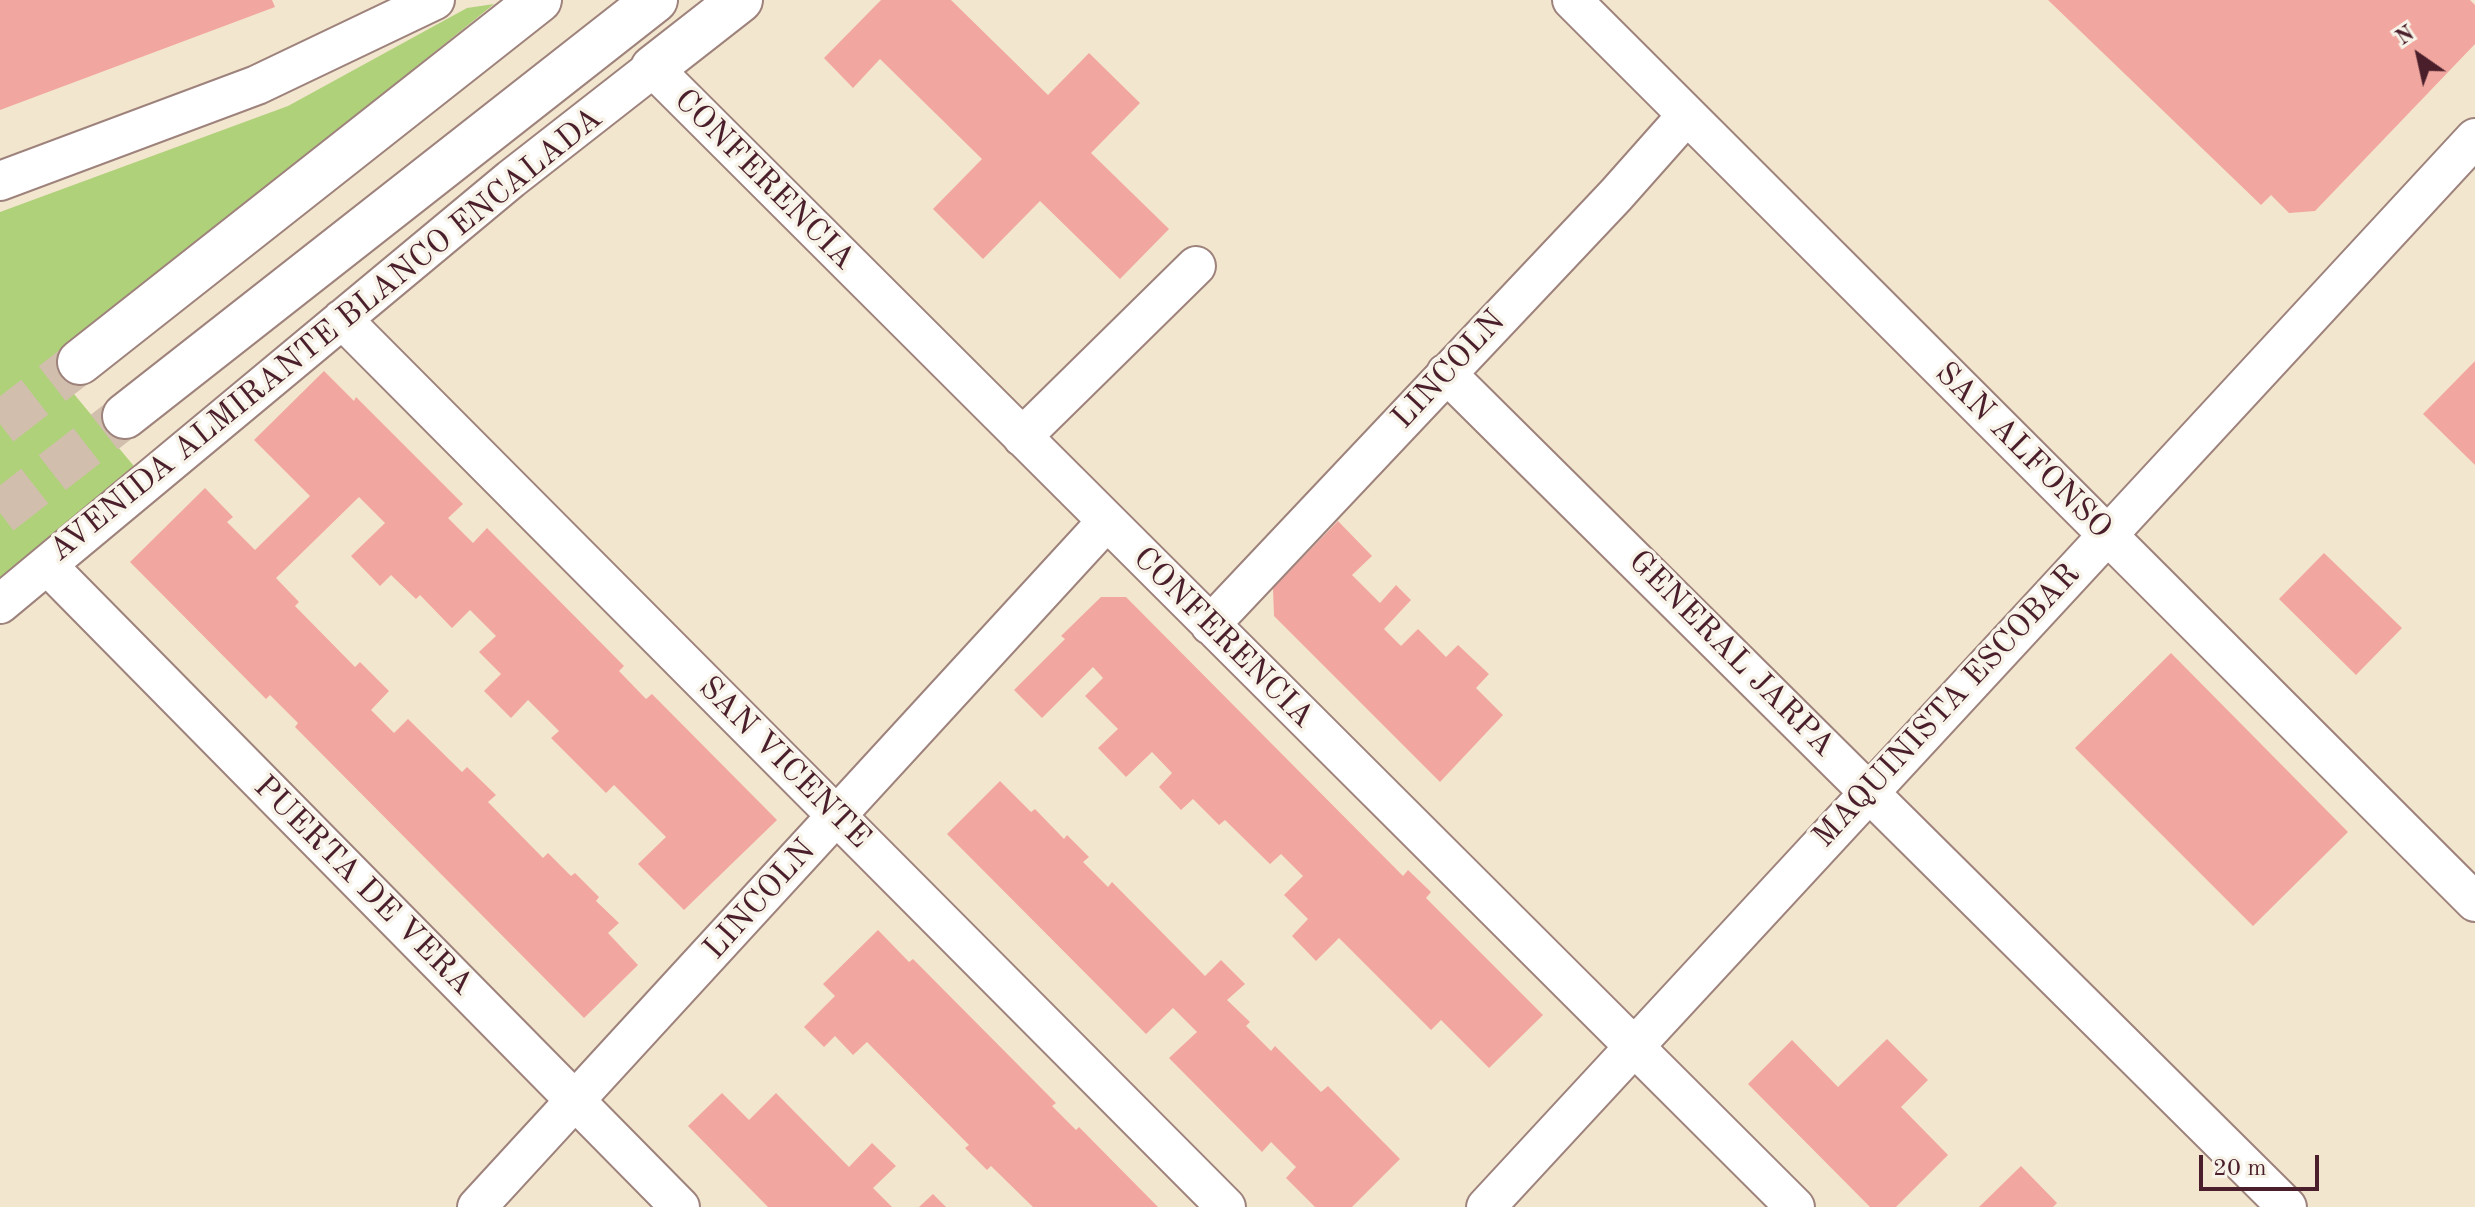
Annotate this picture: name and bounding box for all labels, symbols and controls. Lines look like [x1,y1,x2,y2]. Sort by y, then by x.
north arrow [2379,16,2459,96]
text: N [2392,22,2419,50]
street label: CONFERENCIA [665,81,863,279]
street label: AVENIDA ALMIRANTE BLANCO ENCALADA [42,100,610,570]
street label: LINCOLN [1384,303,1514,437]
street label: SAN ALFONSO [1927,355,2119,547]
street label: CONFERENCIA [1124,539,1322,737]
street label: GENERAL JARPA [1620,543,1842,765]
street label: MAQUINISTA ESCOBAR [1805,556,2089,856]
street label: SAN VICENTE [690,669,878,857]
street label: PUERTA DE VERA [245,768,481,1004]
street label: LINCOLN [696,832,824,968]
scale bar [2203,1139,2323,1189]
text: 20 m [2213,1157,2267,1181]

